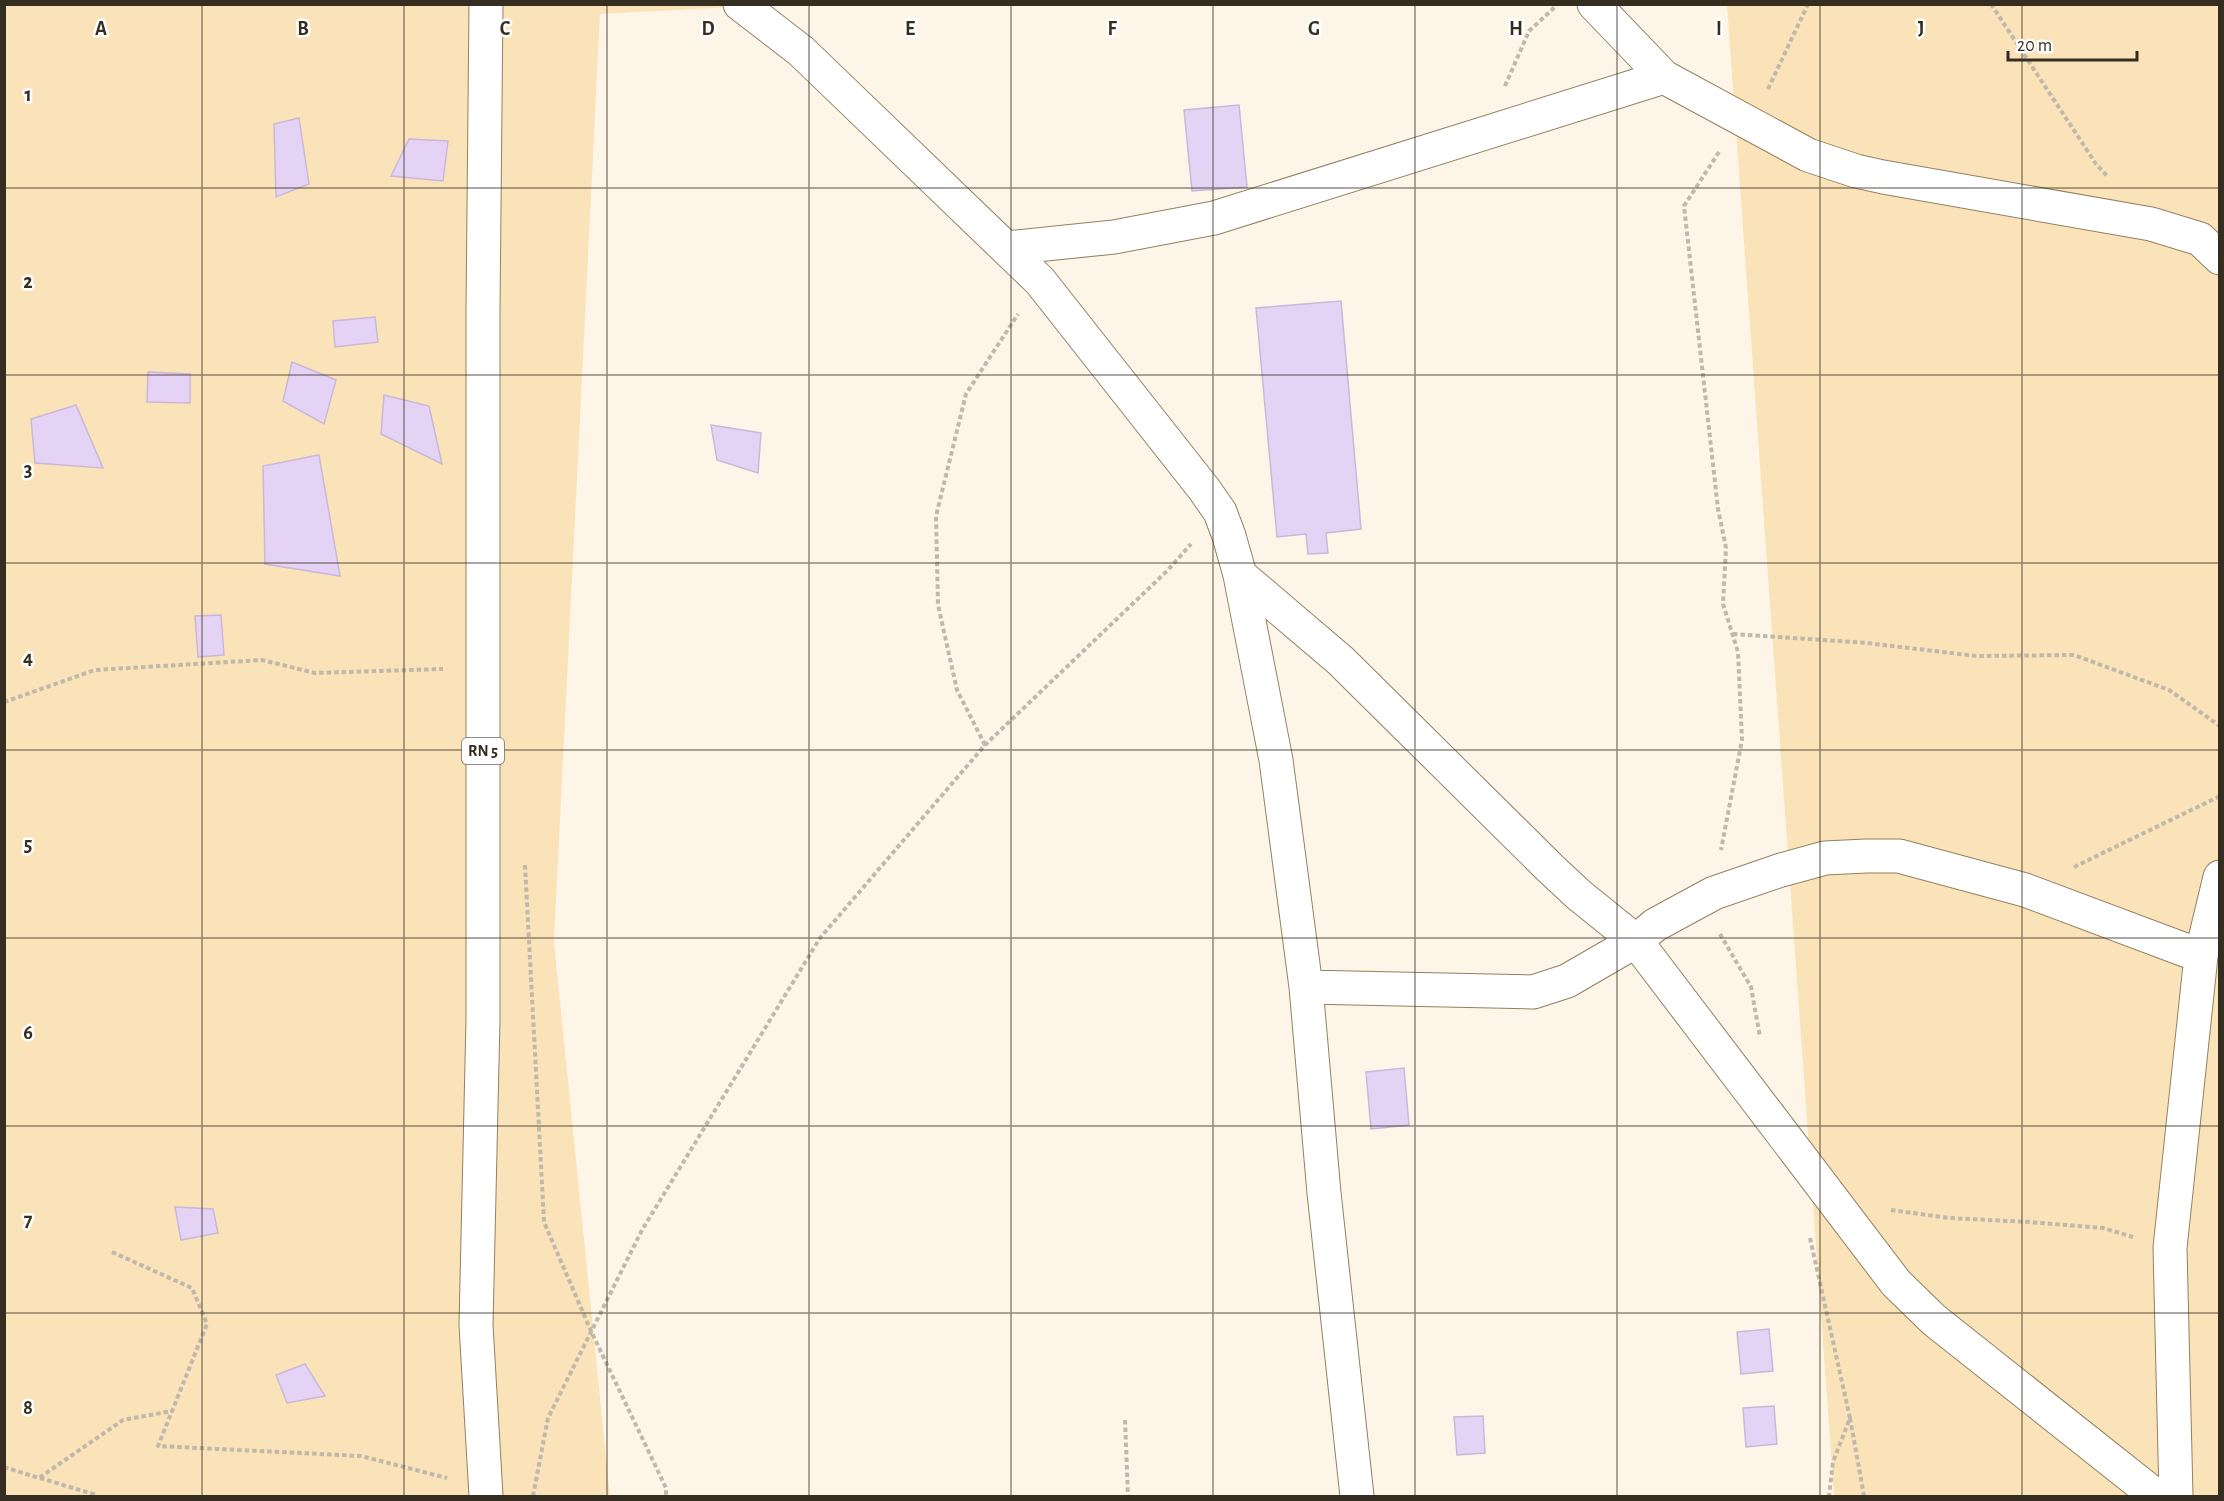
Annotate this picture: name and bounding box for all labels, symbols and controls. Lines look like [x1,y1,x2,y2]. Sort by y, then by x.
text: A [95,19,107,39]
text: B [297,19,309,39]
text: C [500,19,511,39]
text: D [701,19,715,39]
text: E [905,19,915,39]
text: F [1107,19,1117,39]
text: G [1308,19,1320,39]
text: H [1509,19,1523,39]
text: I [1716,19,1722,39]
text: J [1918,19,1924,39]
scale bar [2008,24,2137,62]
text: 20 m [2017,37,2052,55]
text: 1 [24,85,32,105]
text: 2 [23,272,33,292]
text: 3 [24,460,32,480]
text: 4 [23,648,33,668]
road number: RN 5 [462,738,504,764]
text: 5 [24,835,32,855]
text: 6 [23,1023,33,1043]
text: 7 [24,1210,33,1230]
text: 8 [23,1398,33,1418]

